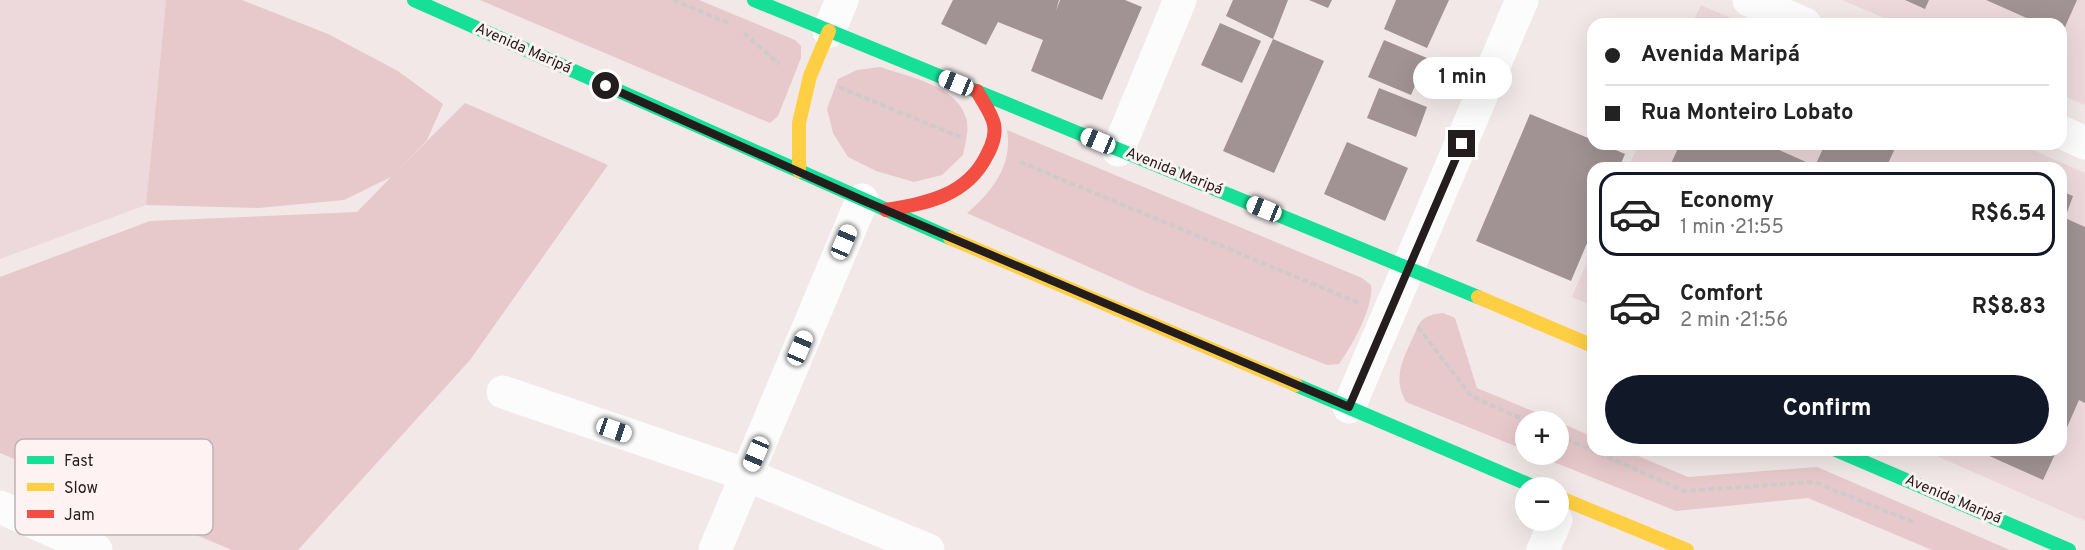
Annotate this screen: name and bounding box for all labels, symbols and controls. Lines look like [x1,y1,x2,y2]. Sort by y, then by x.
street label: Avenida Maripá [472,19,574,79]
text: Avenida Maripá [1641,42,1800,69]
callout: 1 min [1412,57,1512,99]
text: 1 min [1438,65,1487,91]
car [936,68,976,98]
route start [592,72,619,99]
text: Rua Monteiro Lobato [1641,100,1854,127]
car [1078,126,1118,156]
route end [1448,130,1475,157]
street label: Avenida Maripá [1123,144,1225,200]
icon: car [1608,187,1662,241]
text: Economy [1680,188,1774,215]
car [1244,194,1284,224]
text: R$6.54 [1971,201,2046,228]
text: 1 min · 21:55 [1680,215,1784,241]
car [829,222,859,262]
icon: car [1608,280,1662,334]
text: Comfort [1680,281,1763,308]
text: R$8.83 [1972,294,2046,321]
text: 2 min · 21:56 [1680,308,1788,334]
car [785,328,815,368]
button: Confirm [1605,375,2049,444]
map controls [1515,411,1569,531]
button: + [1515,411,1569,465]
car [594,416,634,444]
car [741,434,771,474]
legend [15,439,213,535]
text: Fast [64,452,94,472]
street label: Avenida Maripá [1902,471,2004,529]
button: − [1515,477,1569,531]
text: Slow [64,479,98,499]
text: Jam [64,506,95,526]

